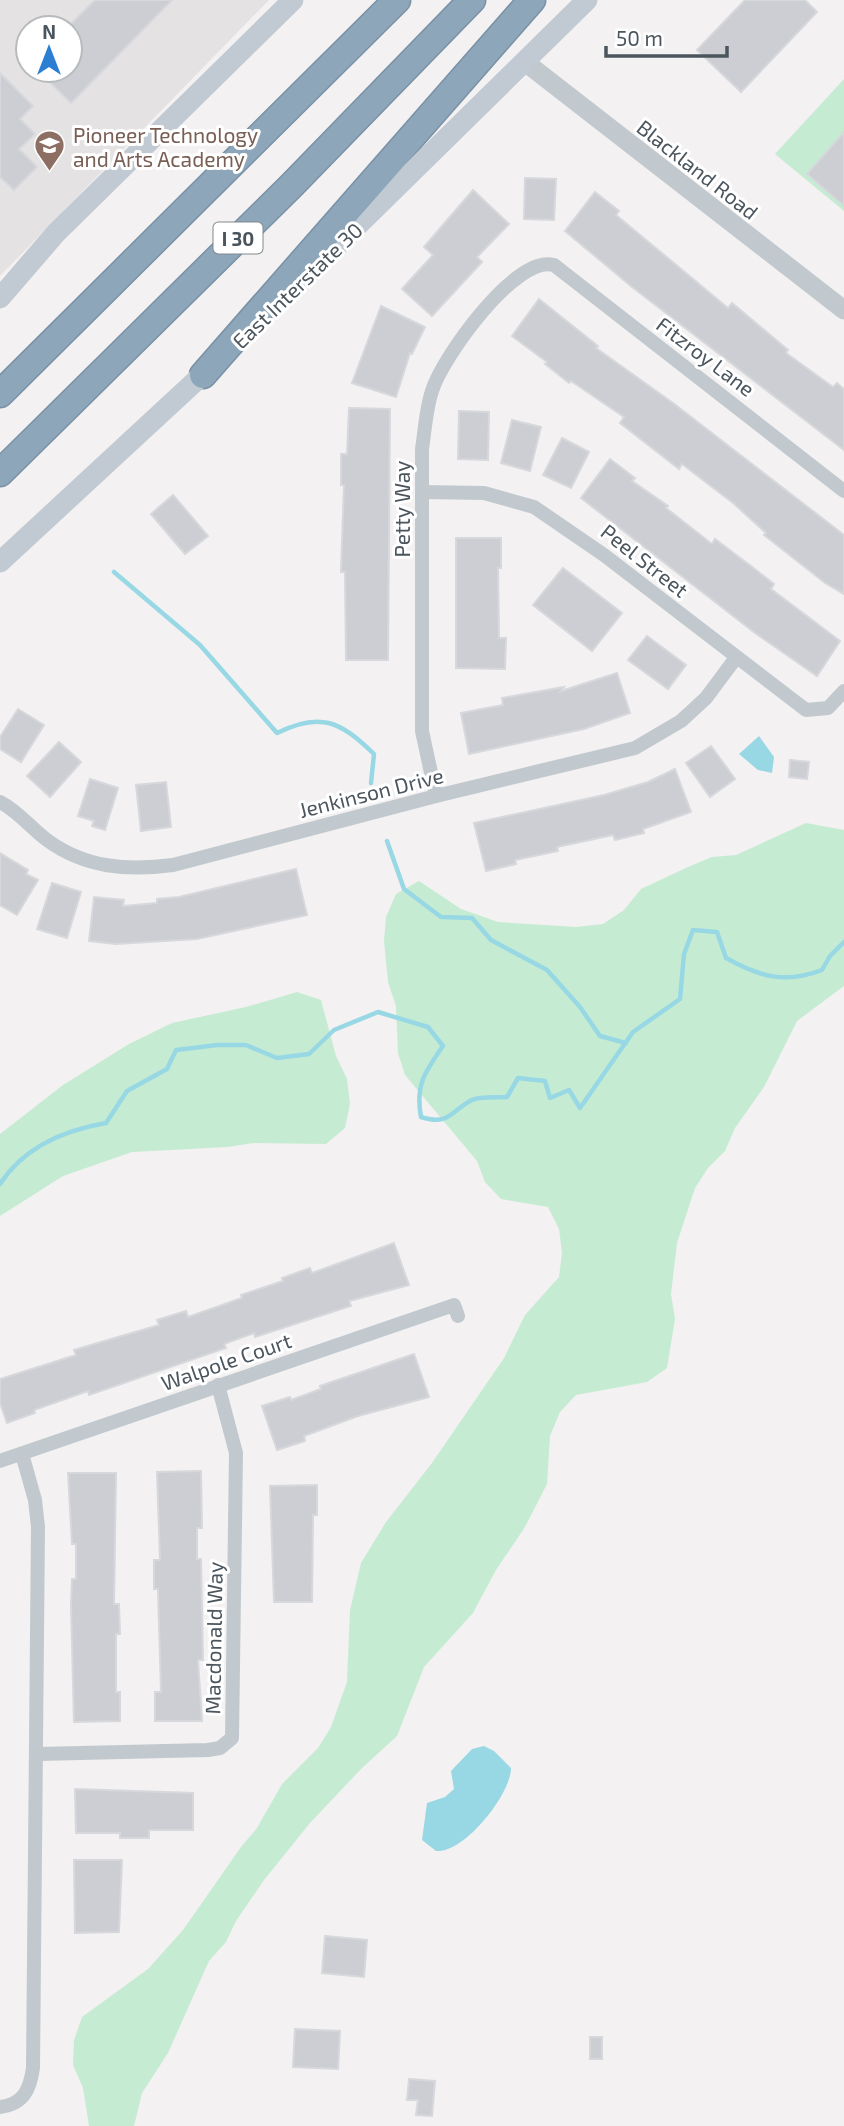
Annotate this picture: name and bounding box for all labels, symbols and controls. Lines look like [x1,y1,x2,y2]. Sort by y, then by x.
north arrow [14,14,84,84]
scale bar [606,14,727,58]
text: N [42,20,56,43]
text: 50 m [616,25,663,50]
street label: Blackland Road [632,114,764,224]
place label: Pioneer Technology and Arts Academy [73,122,258,171]
school or university icon: Pioneer Technology and Arts Academy [33,129,67,173]
street label: East Interstate 30 [227,217,367,353]
road number: I 30 [214,222,262,254]
street label: Fitzroy Lane [652,311,760,401]
street label: Petty Way [389,461,414,557]
street label: Peel Street [596,518,694,602]
street label: Jenkinson Drive [296,762,446,822]
street label: Walpole Court [158,1327,294,1395]
street label: Macdonald Way [199,1561,227,1715]

